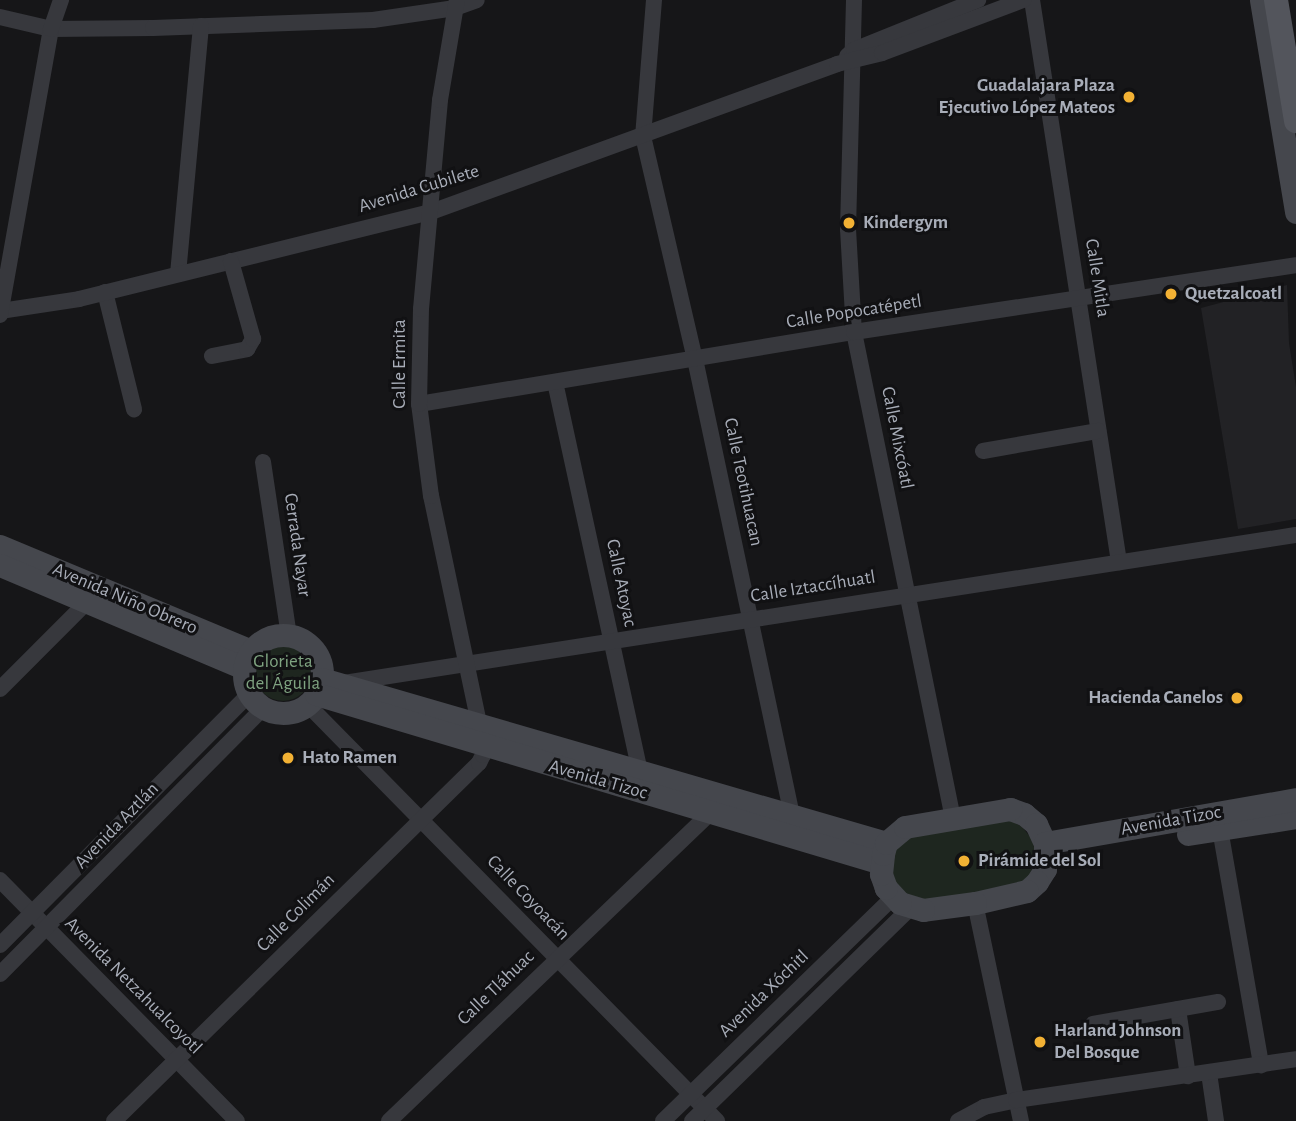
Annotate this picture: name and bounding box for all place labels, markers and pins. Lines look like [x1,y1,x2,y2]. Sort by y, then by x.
place label: Guadalajara Plaza Ejecutivo López Mateos [939,75,1115,119]
marker: Guadalajara Plaza Ejecutivo López Mateos [1121,89,1137,105]
place label: Kindergym [863,212,948,234]
marker: Kindergym [841,215,857,231]
place label: Quetzalcoatl [1185,283,1282,305]
marker: Quetzalcoatl [1163,286,1179,302]
place label: Hacienda Canelos [1088,687,1223,709]
marker: Hacienda Canelos [1229,690,1245,706]
place label: Hato Ramen [302,747,397,769]
marker: Hato Ramen [280,750,296,766]
place label: Pirámide del Sol [978,850,1101,872]
marker: Pirámide del Sol [956,853,972,869]
place label: Harland Johnson Del Bosque [1054,1020,1181,1064]
marker: Harland Johnson Del Bosque [1032,1034,1048,1050]

